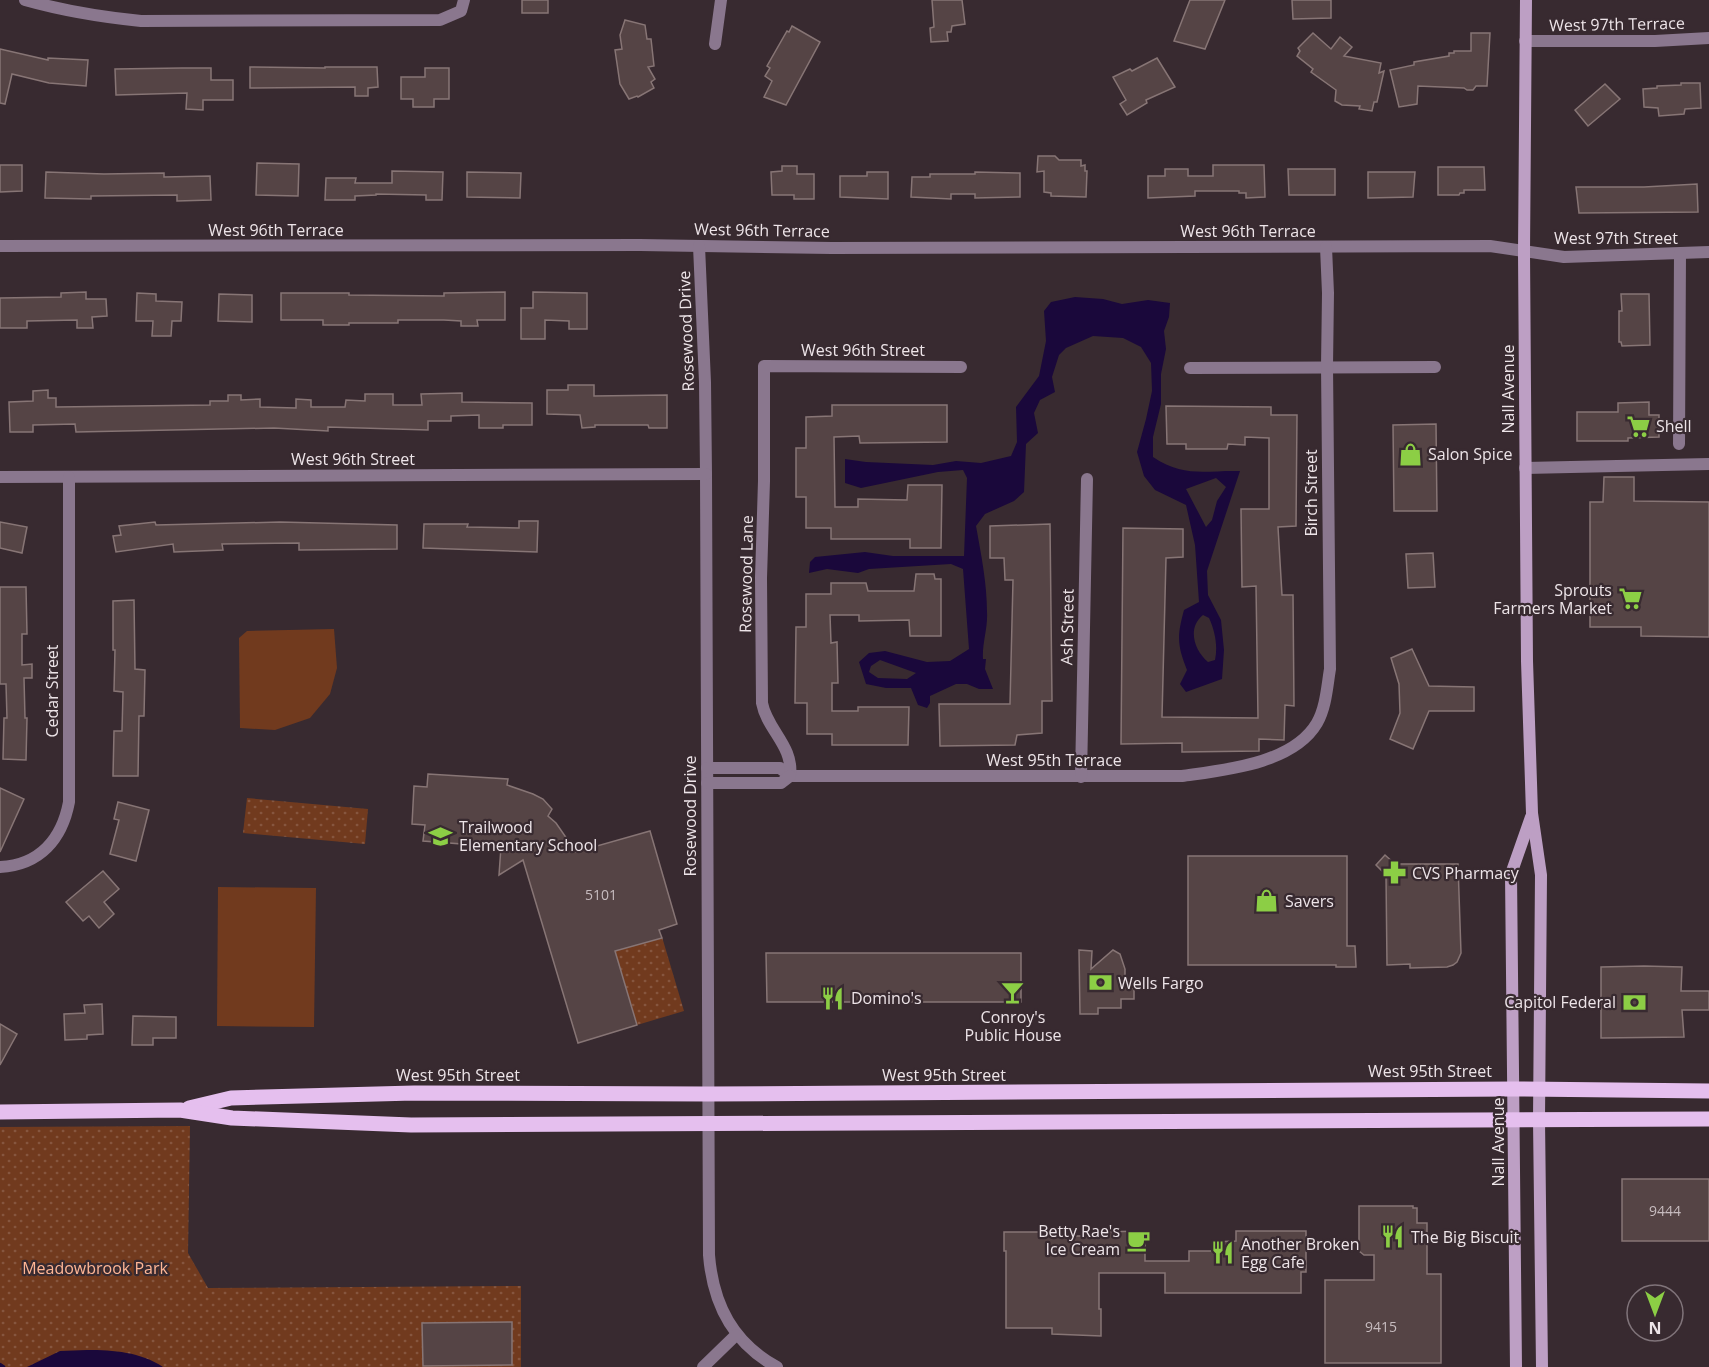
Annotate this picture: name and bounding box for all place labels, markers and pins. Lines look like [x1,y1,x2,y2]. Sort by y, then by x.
supermarket icon: Shell [1625,413,1651,439]
place label: Shell [1656,415,1692,437]
shop icon: Salon Spice [1397,441,1423,467]
place label: Salon Spice [1428,443,1513,465]
place label: Sprouts Farmers Market [1493,579,1612,619]
supermarket icon: Sprouts Farmers Market [1617,586,1643,612]
place label: Trailwood Elementary School [459,816,597,856]
school or university icon: Trailwood Elementary School [428,823,454,849]
pharmacy icon: CVS Pharmacy [1381,860,1407,886]
place label: CVS Pharmacy [1412,862,1520,884]
shop icon: Savers [1254,888,1280,914]
place label: Savers [1285,890,1334,912]
bank icon: Wells Fargo [1087,970,1113,996]
place label: Wells Fargo [1118,972,1204,994]
bar icon: Conroy's Public House [1000,979,1026,1005]
restaurant icon: Domino's [820,985,846,1011]
place label: Domino's [851,987,922,1009]
bank icon: Capitol Federal [1621,989,1647,1015]
place label: Capitol Federal [1504,991,1616,1013]
place label: Conroy's Public House [965,1006,1062,1046]
place label: Betty Rae's Ice Cream [1038,1220,1120,1260]
restaurant icon: The Big Biscuit [1380,1224,1406,1250]
place label: The Big Biscuit [1411,1226,1520,1248]
cafe icon: Betty Rae's Ice Cream [1125,1227,1151,1253]
place label: Another Broken Egg Cafe [1241,1233,1359,1273]
restaurant icon: Another Broken Egg Cafe [1210,1240,1236,1266]

